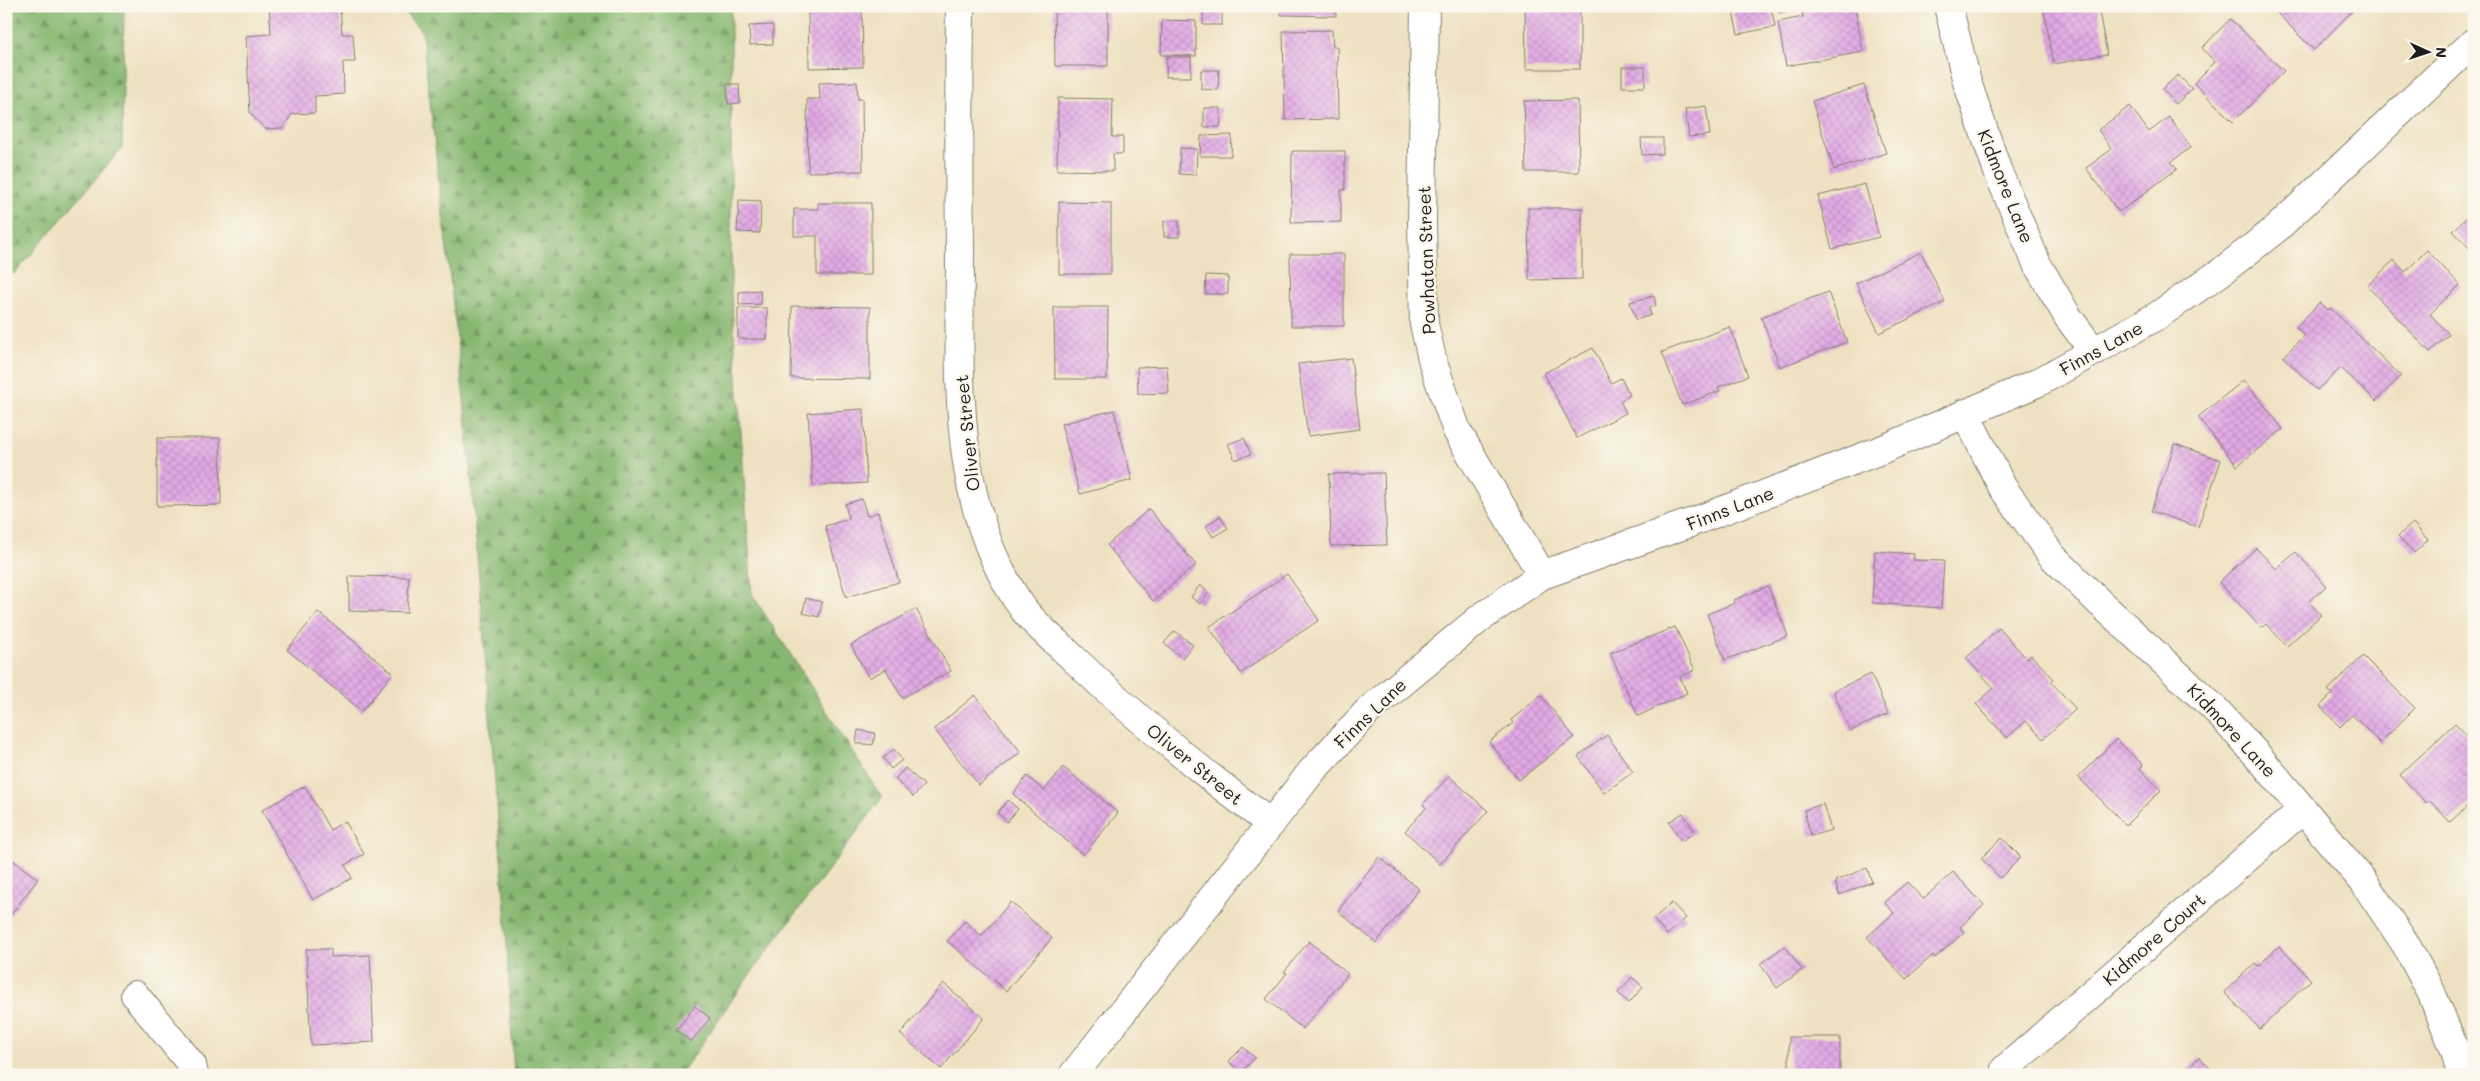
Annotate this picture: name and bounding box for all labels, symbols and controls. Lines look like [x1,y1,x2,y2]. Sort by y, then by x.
north arrow [2402,28,2452,78]
text: N [2432,47,2451,59]
street label: Kidmore Lane [1972,126,2040,246]
street label: Powhatan Street [1411,185,1441,335]
street label: Finns Lane [2055,315,2147,381]
street label: Oliver Street [949,374,985,492]
street label: Finns Lane [1683,480,1777,536]
street label: Finns Lane [1329,672,1411,754]
street label: Kidmore Lane [2182,678,2282,782]
street label: Oliver Street [1142,718,1248,810]
street label: Kidmore Court [2097,888,2211,990]

